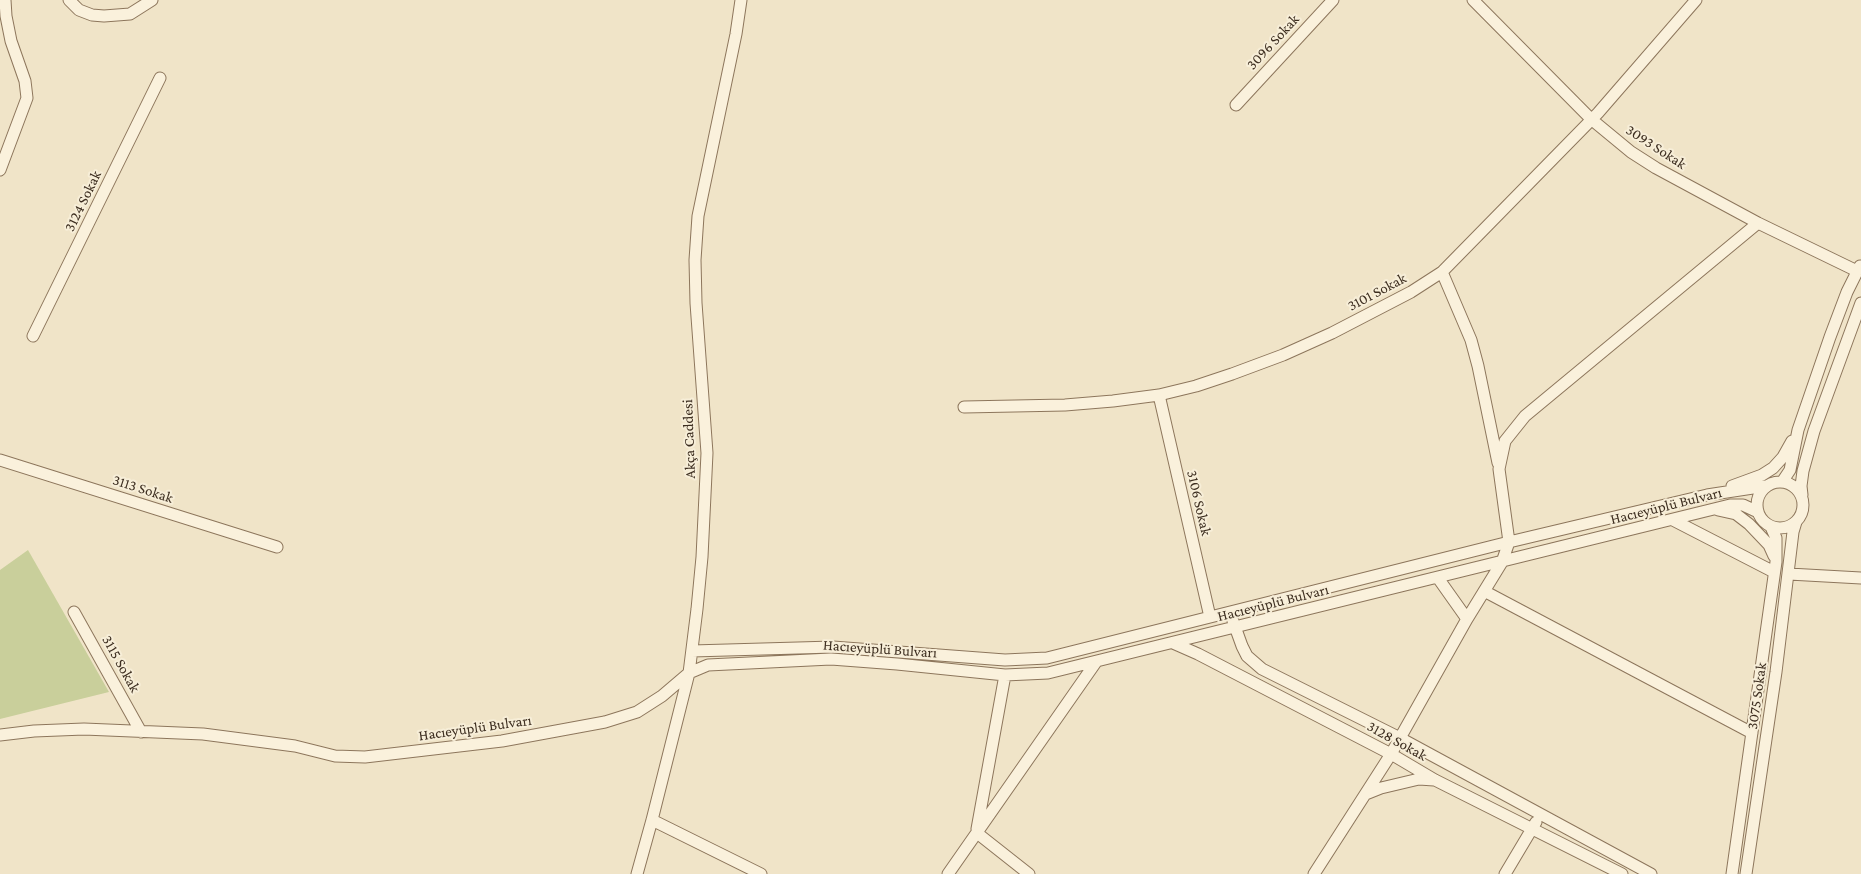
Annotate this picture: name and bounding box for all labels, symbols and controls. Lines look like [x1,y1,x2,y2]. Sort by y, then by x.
street label: 3096 Sokak [1243,11,1303,73]
street label: 3093 Sokak [1622,121,1690,173]
street label: 3124 Sokak [61,168,105,234]
street label: 3101 Sokak [1345,269,1409,315]
street label: Akça Caddesi [679,399,699,479]
street label: 3106 Sokak [1183,468,1215,538]
street label: 3113 Sokak [110,471,176,507]
street label: Hacıeyüplü Bulvarı [1608,483,1724,529]
street label: Hacıeyüplü Bulvarı [1215,580,1331,626]
street label: 3115 Sokak [98,632,144,696]
street label: Hacıeyüplü Bulvarı [822,636,938,662]
street label: 3075 Sokak [1743,661,1771,731]
street label: Hacıeyüplü Bulvarı [417,711,533,745]
street label: 3128 Sokak [1364,717,1430,765]

